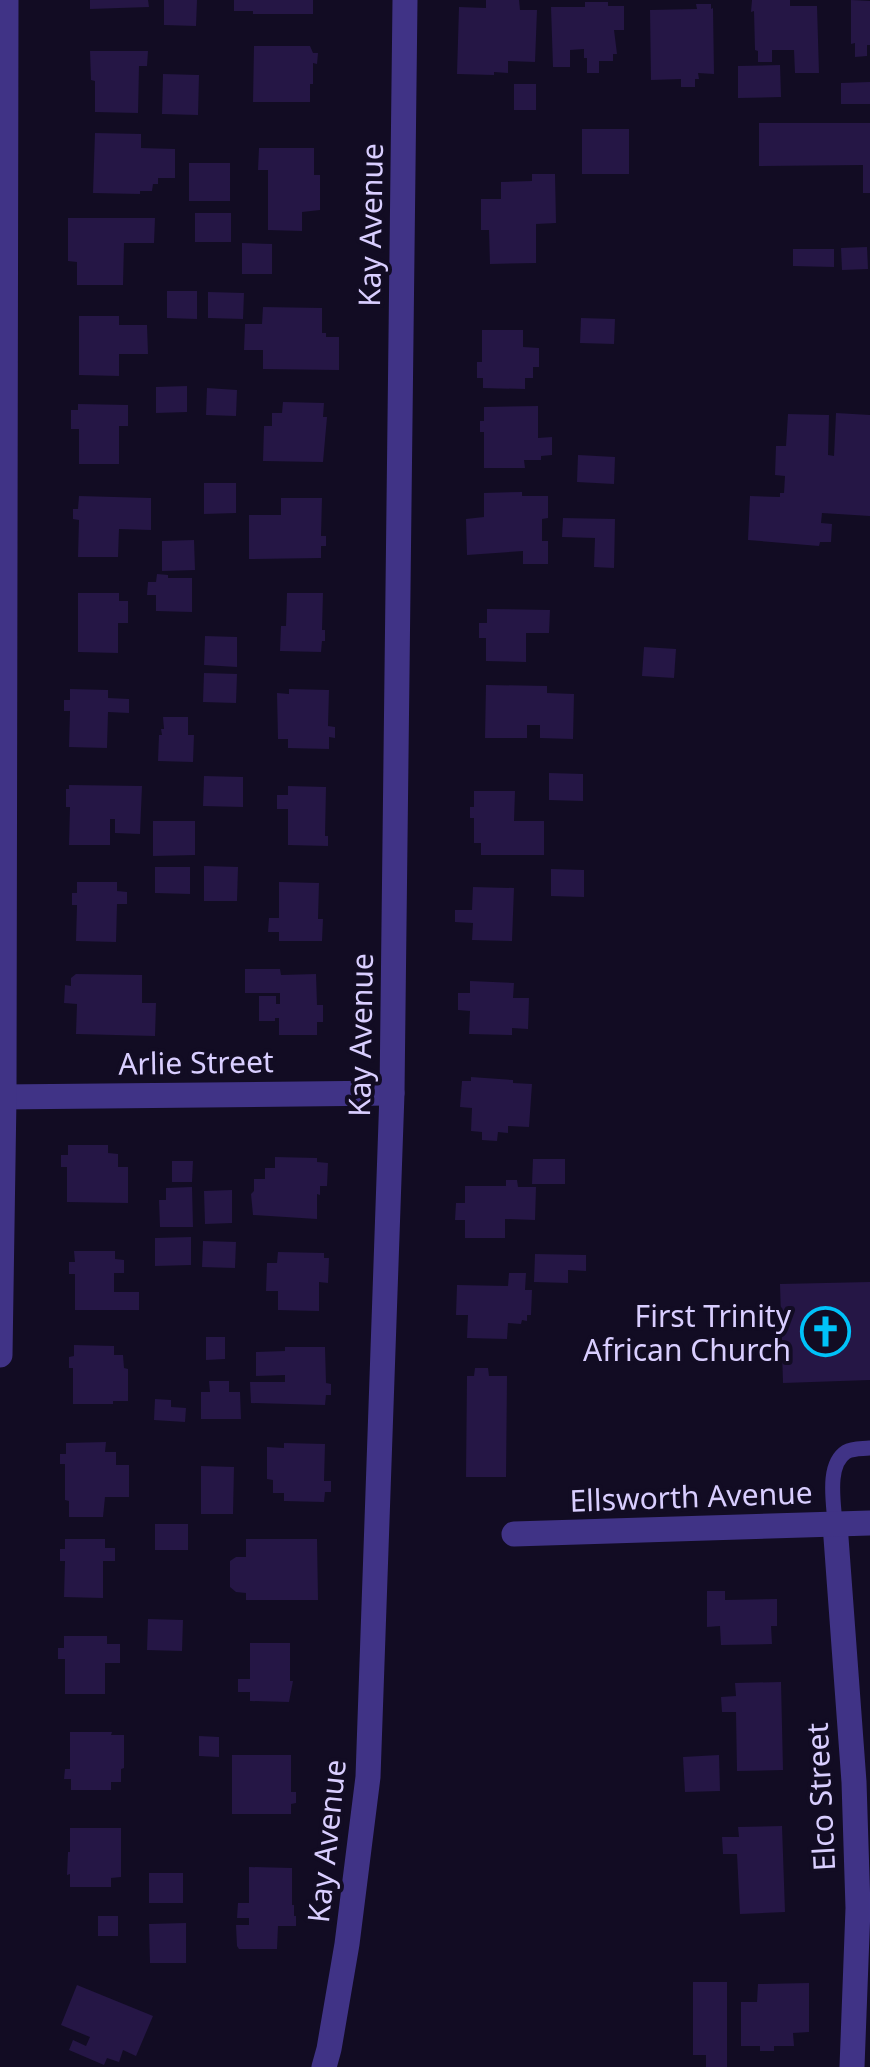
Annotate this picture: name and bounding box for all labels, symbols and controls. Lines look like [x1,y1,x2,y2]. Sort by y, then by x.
street label: Kay Avenue [348,143,392,307]
street label: Kay Avenue [338,953,382,1117]
street label: Arlie Street [118,1040,274,1084]
place label: First Trinity African Church [583,1295,792,1370]
church icon: First Trinity African Church [800,1306,852,1358]
street label: Ellsworth Avenue [569,1471,813,1521]
street label: Elco Street [796,1722,844,1872]
street label: Kay Avenue [297,1757,355,1925]

